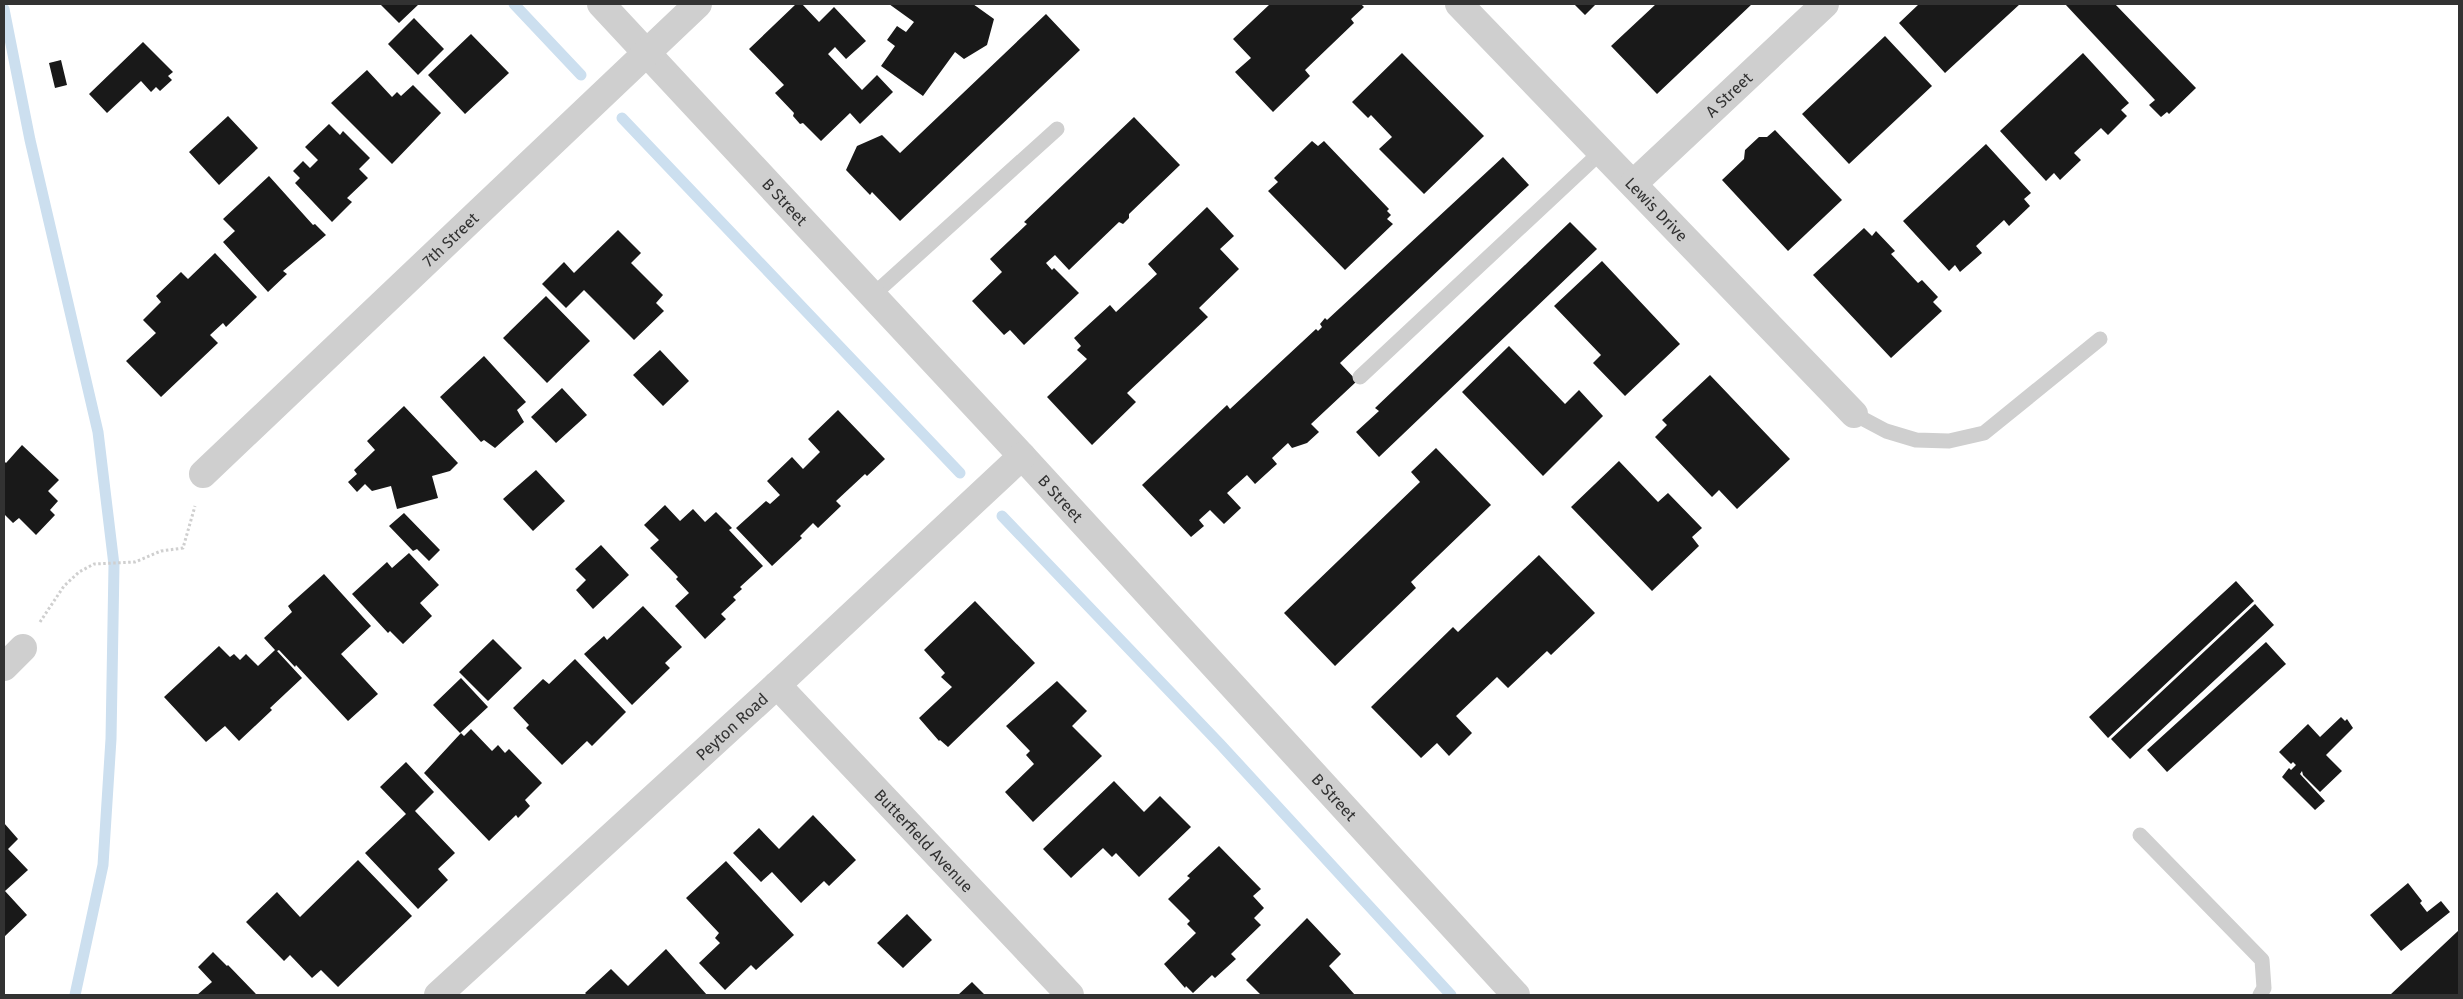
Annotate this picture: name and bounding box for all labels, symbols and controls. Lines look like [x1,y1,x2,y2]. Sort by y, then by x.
street label: A Street [1701,68,1756,121]
street label: Lewis Drive [1622,173,1692,245]
street label: B Street [758,174,812,229]
street label: 7th Street [418,208,482,270]
street label: B Street [1034,471,1087,526]
street label: Peyton Road [692,689,772,764]
street label: B Street [1308,769,1361,825]
street label: Butterfield Avenue [871,785,977,896]

